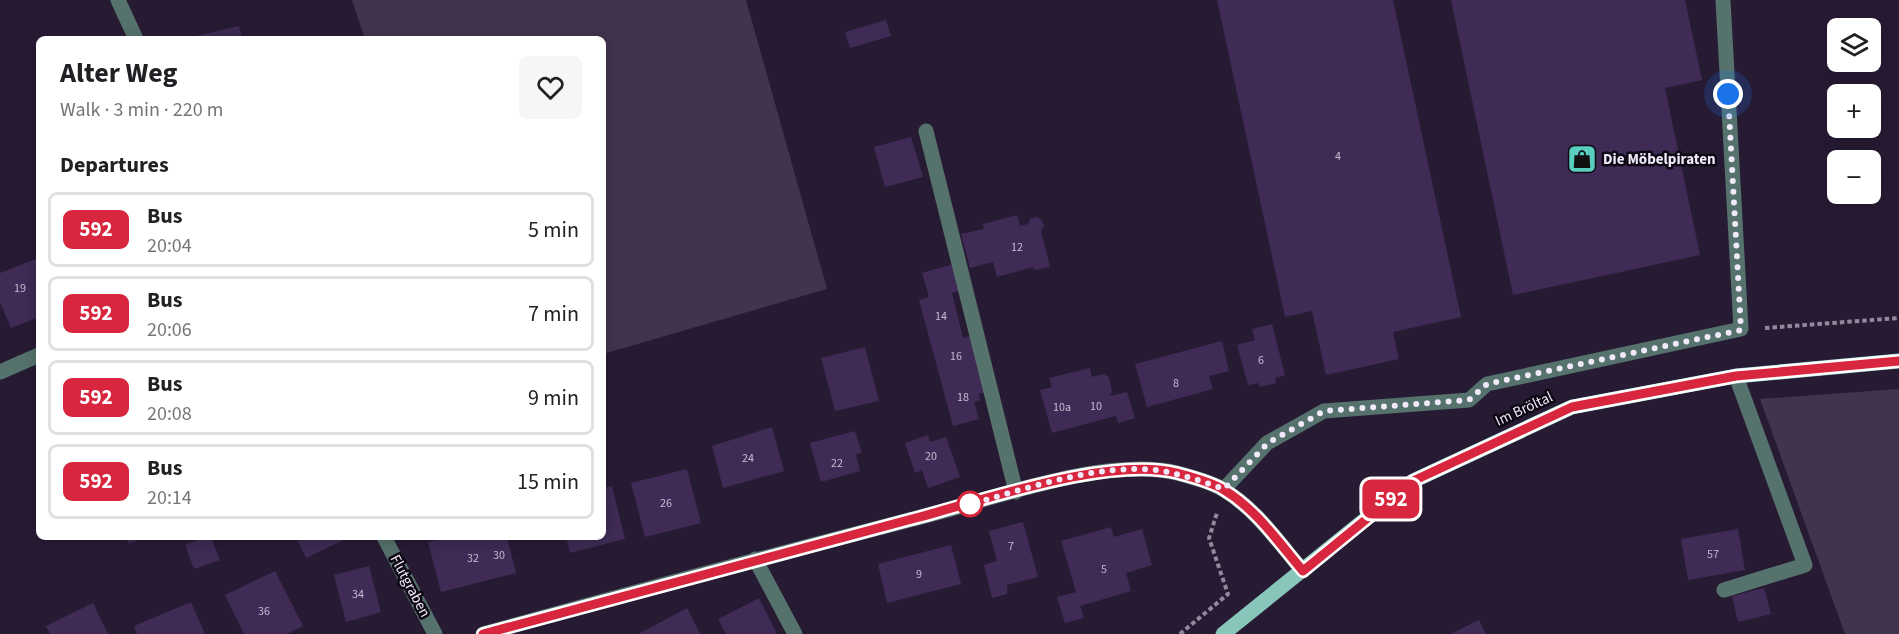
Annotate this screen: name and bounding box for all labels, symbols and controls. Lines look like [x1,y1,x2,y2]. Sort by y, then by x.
map controls [1827,18,1881,204]
button: layers [1827,18,1881,72]
text: Alter Weg [60,53,177,93]
button: heart [519,56,582,119]
your location [1713,79,1743,109]
button: + [1827,84,1881,138]
text: Walk · 3 min · 220 m [60,96,223,124]
shop icon: Die Möbelpiraten [1566,143,1598,175]
house number: 4 [1335,148,1341,165]
text: Departures [60,149,169,181]
place label: Die Möbelpiraten [1603,149,1716,170]
button: − [1827,150,1881,204]
text: Bus [147,200,183,232]
text: 592 [79,214,113,244]
text: 5 min [528,214,579,246]
text: 20:04 [147,232,192,260]
house number: 12 [1011,239,1023,256]
house number: 19 [14,280,26,297]
text: Bus [147,284,183,316]
text: 592 [79,298,113,328]
text: 7 min [528,298,579,330]
house number: 14 [935,308,947,325]
text: 20:06 [147,316,192,344]
house number: 16 [950,348,962,365]
house number: 6 [1258,352,1264,369]
text: Bus [147,368,183,400]
house number: 8 [1173,375,1179,392]
text: 592 [79,382,113,412]
text: 9 min [528,382,579,414]
street label: Im Bröltal [1492,386,1556,431]
house number: 18 [957,389,969,406]
house number: 10 [1090,398,1102,415]
house number: 10a [1053,399,1071,416]
text: 20:08 [147,400,192,428]
house number: 20 [925,448,937,465]
house number: 24 [742,450,754,467]
text: Bus [147,452,183,484]
house number: 22 [831,455,843,472]
text: 592 [79,466,113,496]
text: 15 min [517,466,579,498]
line badge: 592 [1356,480,1426,518]
text: 20:14 [147,484,192,512]
text: 592 [1374,484,1408,514]
unlabelled marker [957,491,983,517]
house number: 26 [660,495,672,512]
house number: 7 [1008,538,1014,555]
house number: 57 [1707,546,1719,563]
house number: 30 [493,547,505,564]
house number: 32 [467,550,479,567]
street label: Flutgraben [385,551,435,621]
house number: 5 [1101,561,1107,578]
house number: 9 [916,566,922,583]
house number: 34 [352,586,364,603]
house number: 36 [258,603,270,620]

